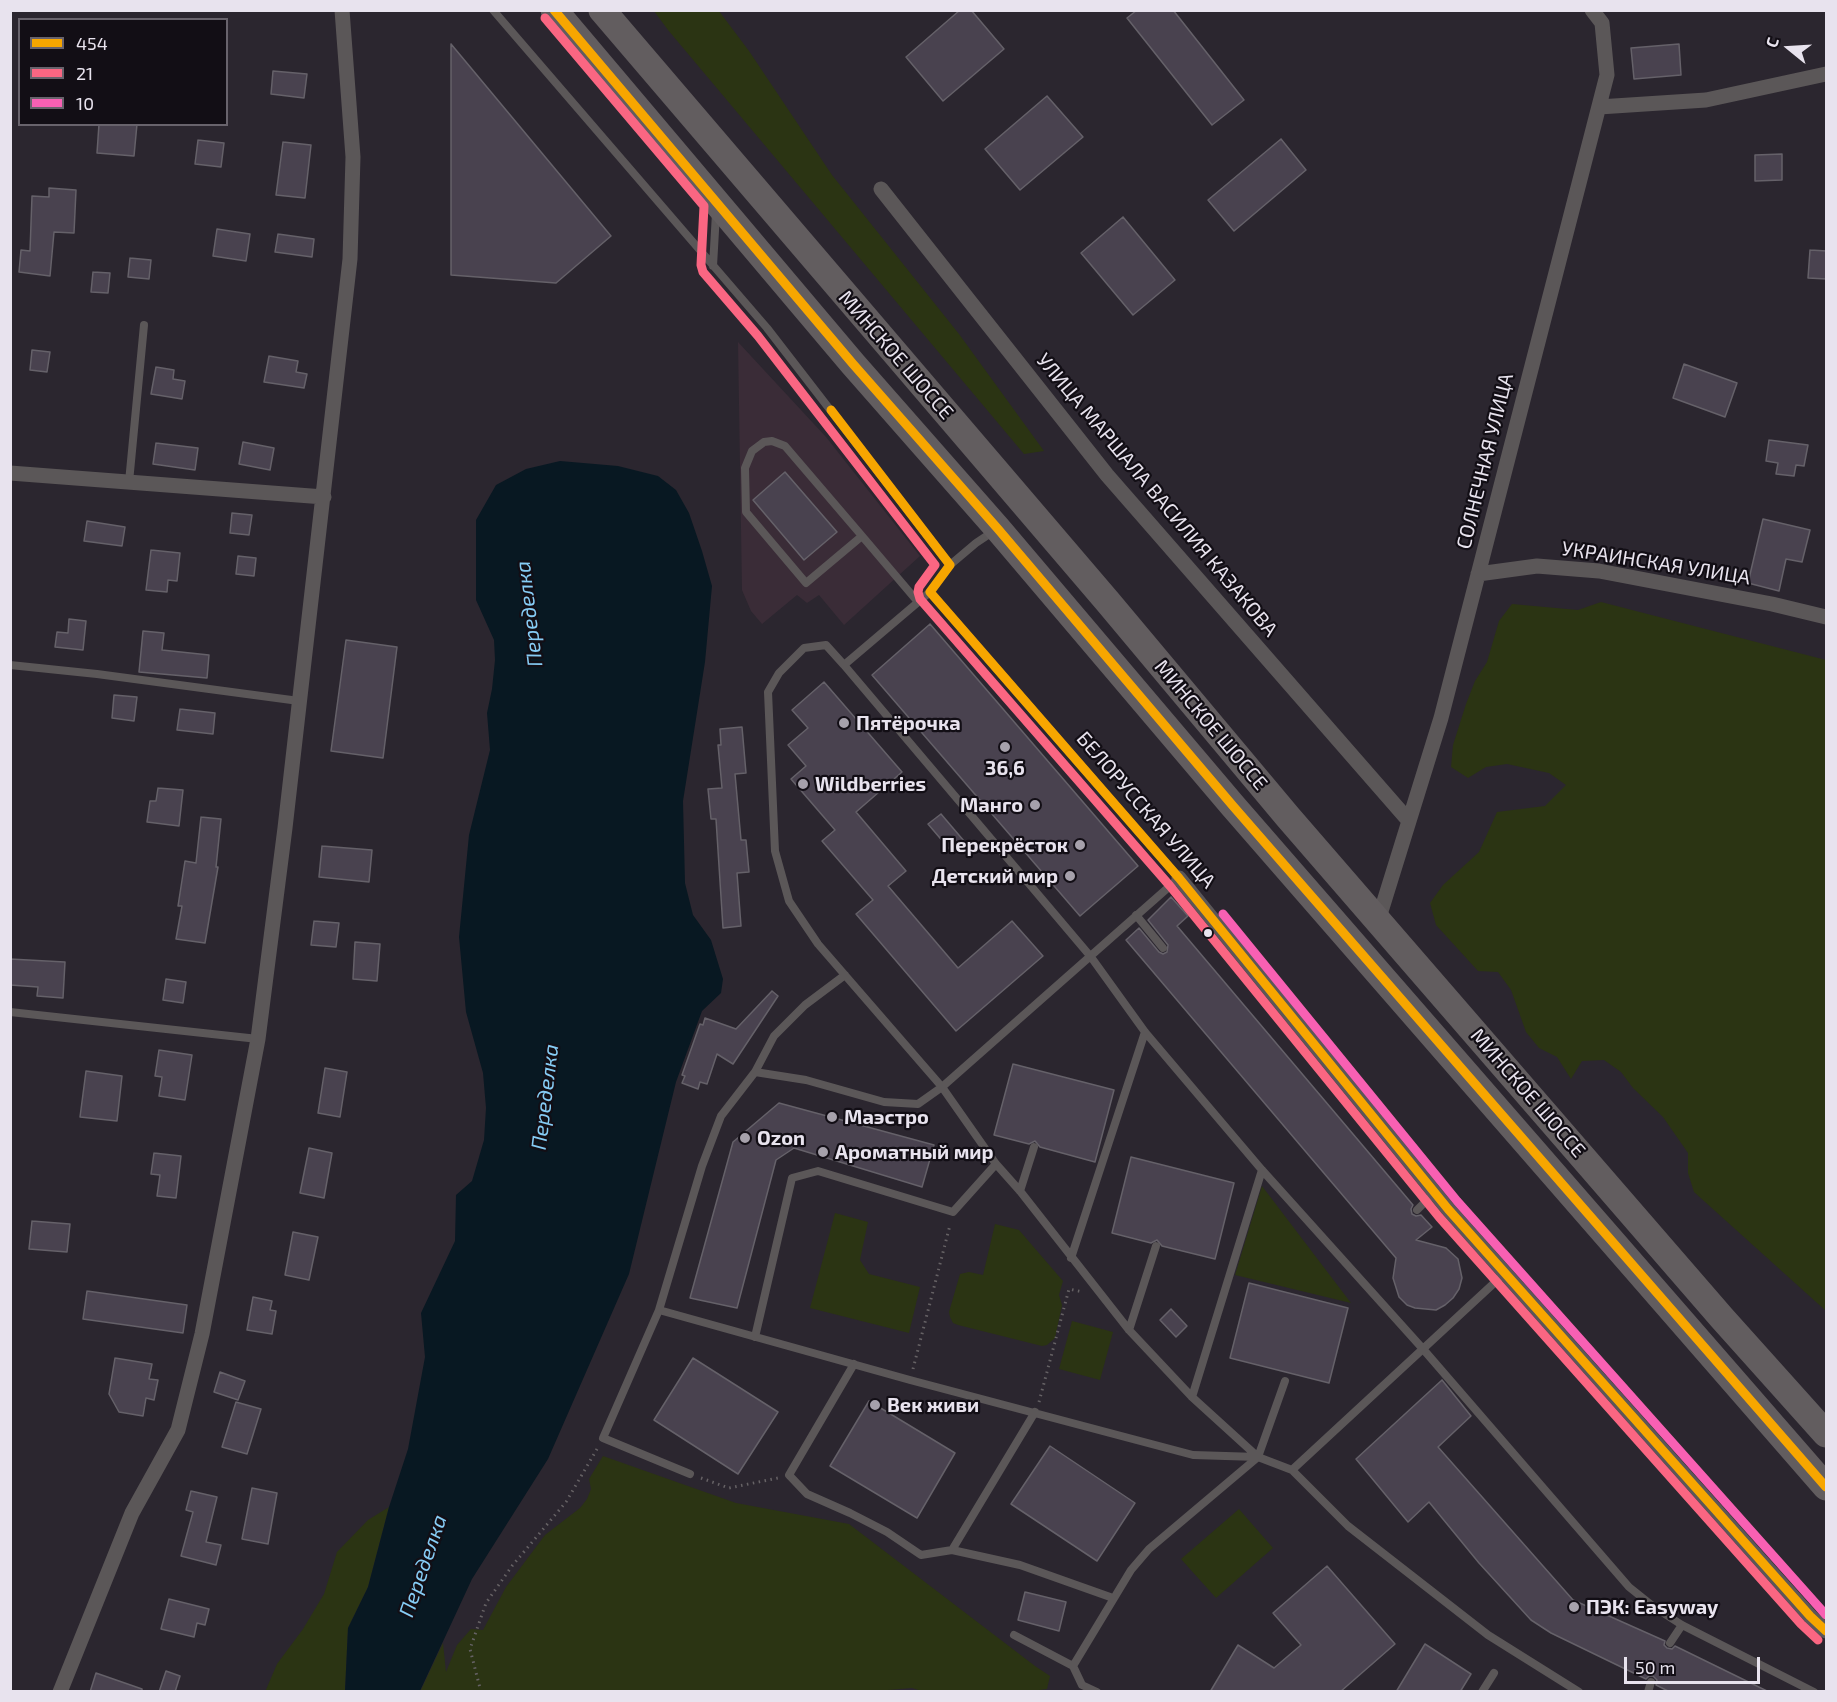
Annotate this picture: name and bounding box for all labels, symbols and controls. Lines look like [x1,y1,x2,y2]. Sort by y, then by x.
legend [18,18,228,126]
north arrow [1759,18,1819,78]
text: 454 [76,32,108,54]
text: С [1761,35,1782,50]
text: 21 [76,62,93,84]
text: 10 [76,92,94,114]
street label: МИНСКОЕ ШОССЕ [834,286,958,424]
street label: УЛИЦА МАРШАЛА ВАСИЛИЯ КАЗАКОВА [1031,349,1283,641]
street label: СОЛНЕЧНАЯ УЛИЦА [1452,371,1518,551]
street label: УКРАИНСКАЯ УЛИЦА [1560,536,1752,590]
water label: Переделка [510,559,548,669]
street label: МИНСКОЕ ШОССЕ [1150,655,1272,795]
place label: Пятёрочка [856,711,961,735]
marker: Пятёрочка [837,716,851,730]
street label: БЕЛОРУССКАЯ УЛИЦА [1071,727,1221,893]
marker: 36,6 [998,740,1012,754]
place label: 36,6 [985,756,1025,780]
place label: Wildberries [815,772,926,796]
marker: Wildberries [796,777,810,791]
place label: Манго [960,793,1023,817]
marker: Манго [1028,798,1042,812]
place label: Перекрёсток [941,833,1068,857]
marker: Перекрёсток [1073,838,1087,852]
place label: Детский мир [932,864,1058,888]
marker: Детский мир [1063,869,1077,883]
unlabelled marker [1202,927,1214,939]
street label: МИНСКОЕ ШОССЕ [1466,1024,1590,1162]
water label: Переделка [526,1042,564,1152]
place label: Маэстро [844,1105,929,1129]
marker: Маэстро [825,1110,839,1124]
place label: Ozon [757,1126,805,1150]
marker: Ozon [738,1131,752,1145]
place label: Ароматный мир [835,1140,994,1164]
marker: Ароматный мир [816,1145,830,1159]
place label: Век живи [887,1393,979,1417]
marker: Век живи [868,1398,882,1412]
water label: Переделка [394,1511,452,1621]
place label: ПЭК: Easyway [1586,1595,1718,1619]
marker: ПЭК: Easyway [1567,1600,1581,1614]
scale bar [1627,1645,1764,1683]
text: 50 m [1635,1656,1675,1678]

